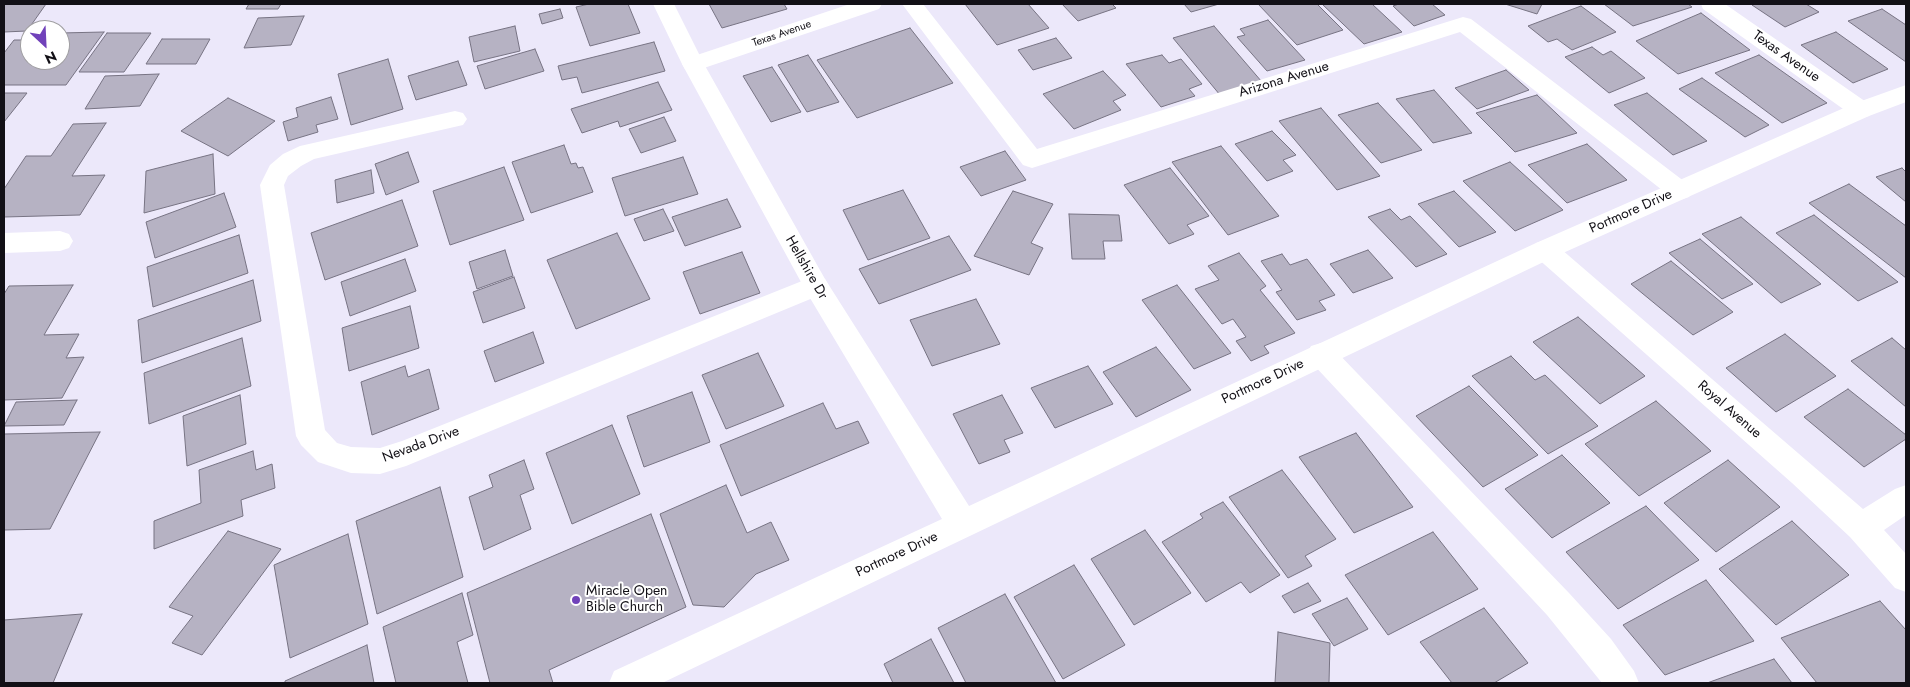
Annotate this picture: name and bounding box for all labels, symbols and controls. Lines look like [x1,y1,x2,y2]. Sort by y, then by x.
street label: Texas Avenue [751,18,813,50]
north arrow [20,20,70,70]
street label: Texas Avenue [1749,28,1823,86]
text: N [42,46,60,69]
street label: Arizona Avenue [1237,58,1331,102]
street label: Portmore Drive [1587,186,1675,238]
street label: Hellshire Dr [781,233,831,303]
street label: Portmore Drive [1219,356,1307,408]
street label: Royal Avenue [1694,378,1764,442]
street label: Nevada Drive [380,423,462,467]
street label: Portmore Drive [853,529,941,581]
place label: Miracle Open Bible Church [586,584,667,616]
marker: Miracle Open Bible Church [570,594,582,606]

